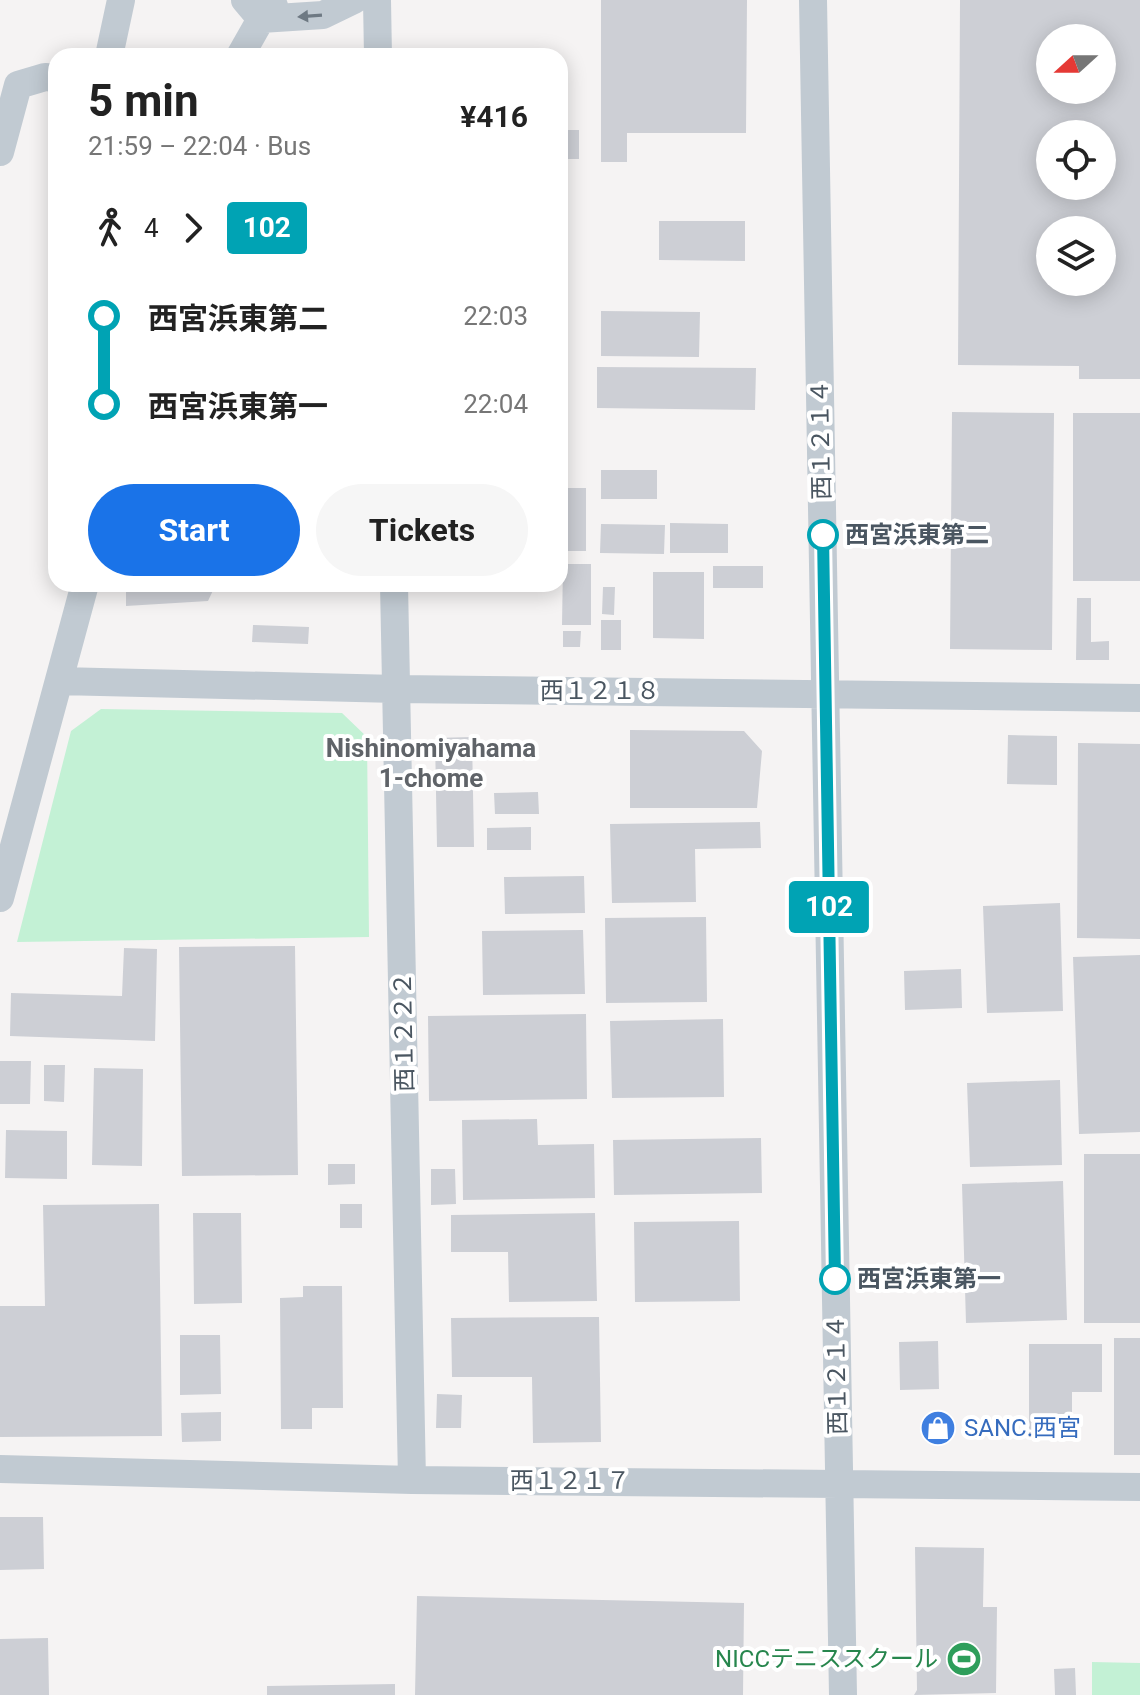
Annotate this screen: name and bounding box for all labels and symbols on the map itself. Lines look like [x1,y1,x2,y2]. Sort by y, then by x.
one-way arrow [297,10,322,23]
north arrow [1036,24,1116,104]
street label: 西１２１４ [806,380,836,500]
marker: 西宮浜東第二 [808,520,838,550]
place label: 西宮浜東第二 [845,521,989,549]
street label: 西１２１８ [540,677,660,705]
district label: Nishinomiyahama 1-chome [326,733,536,793]
line badge: 102 [783,881,875,933]
street label: 西１２２２ [389,972,419,1092]
marker: 西宮浜東第一 [820,1264,850,1294]
place label: 西宮浜東第一 [857,1265,1001,1293]
street label: 西１２１４ [822,1315,852,1435]
shop icon: SANC.西宮 [919,1409,957,1447]
place label: SANC.西宮 [964,1414,1081,1442]
street label: 西１２１７ [510,1467,630,1495]
sports icon: NICCテニススクール [945,1640,983,1678]
place label: NICCテニススクール [715,1645,938,1673]

